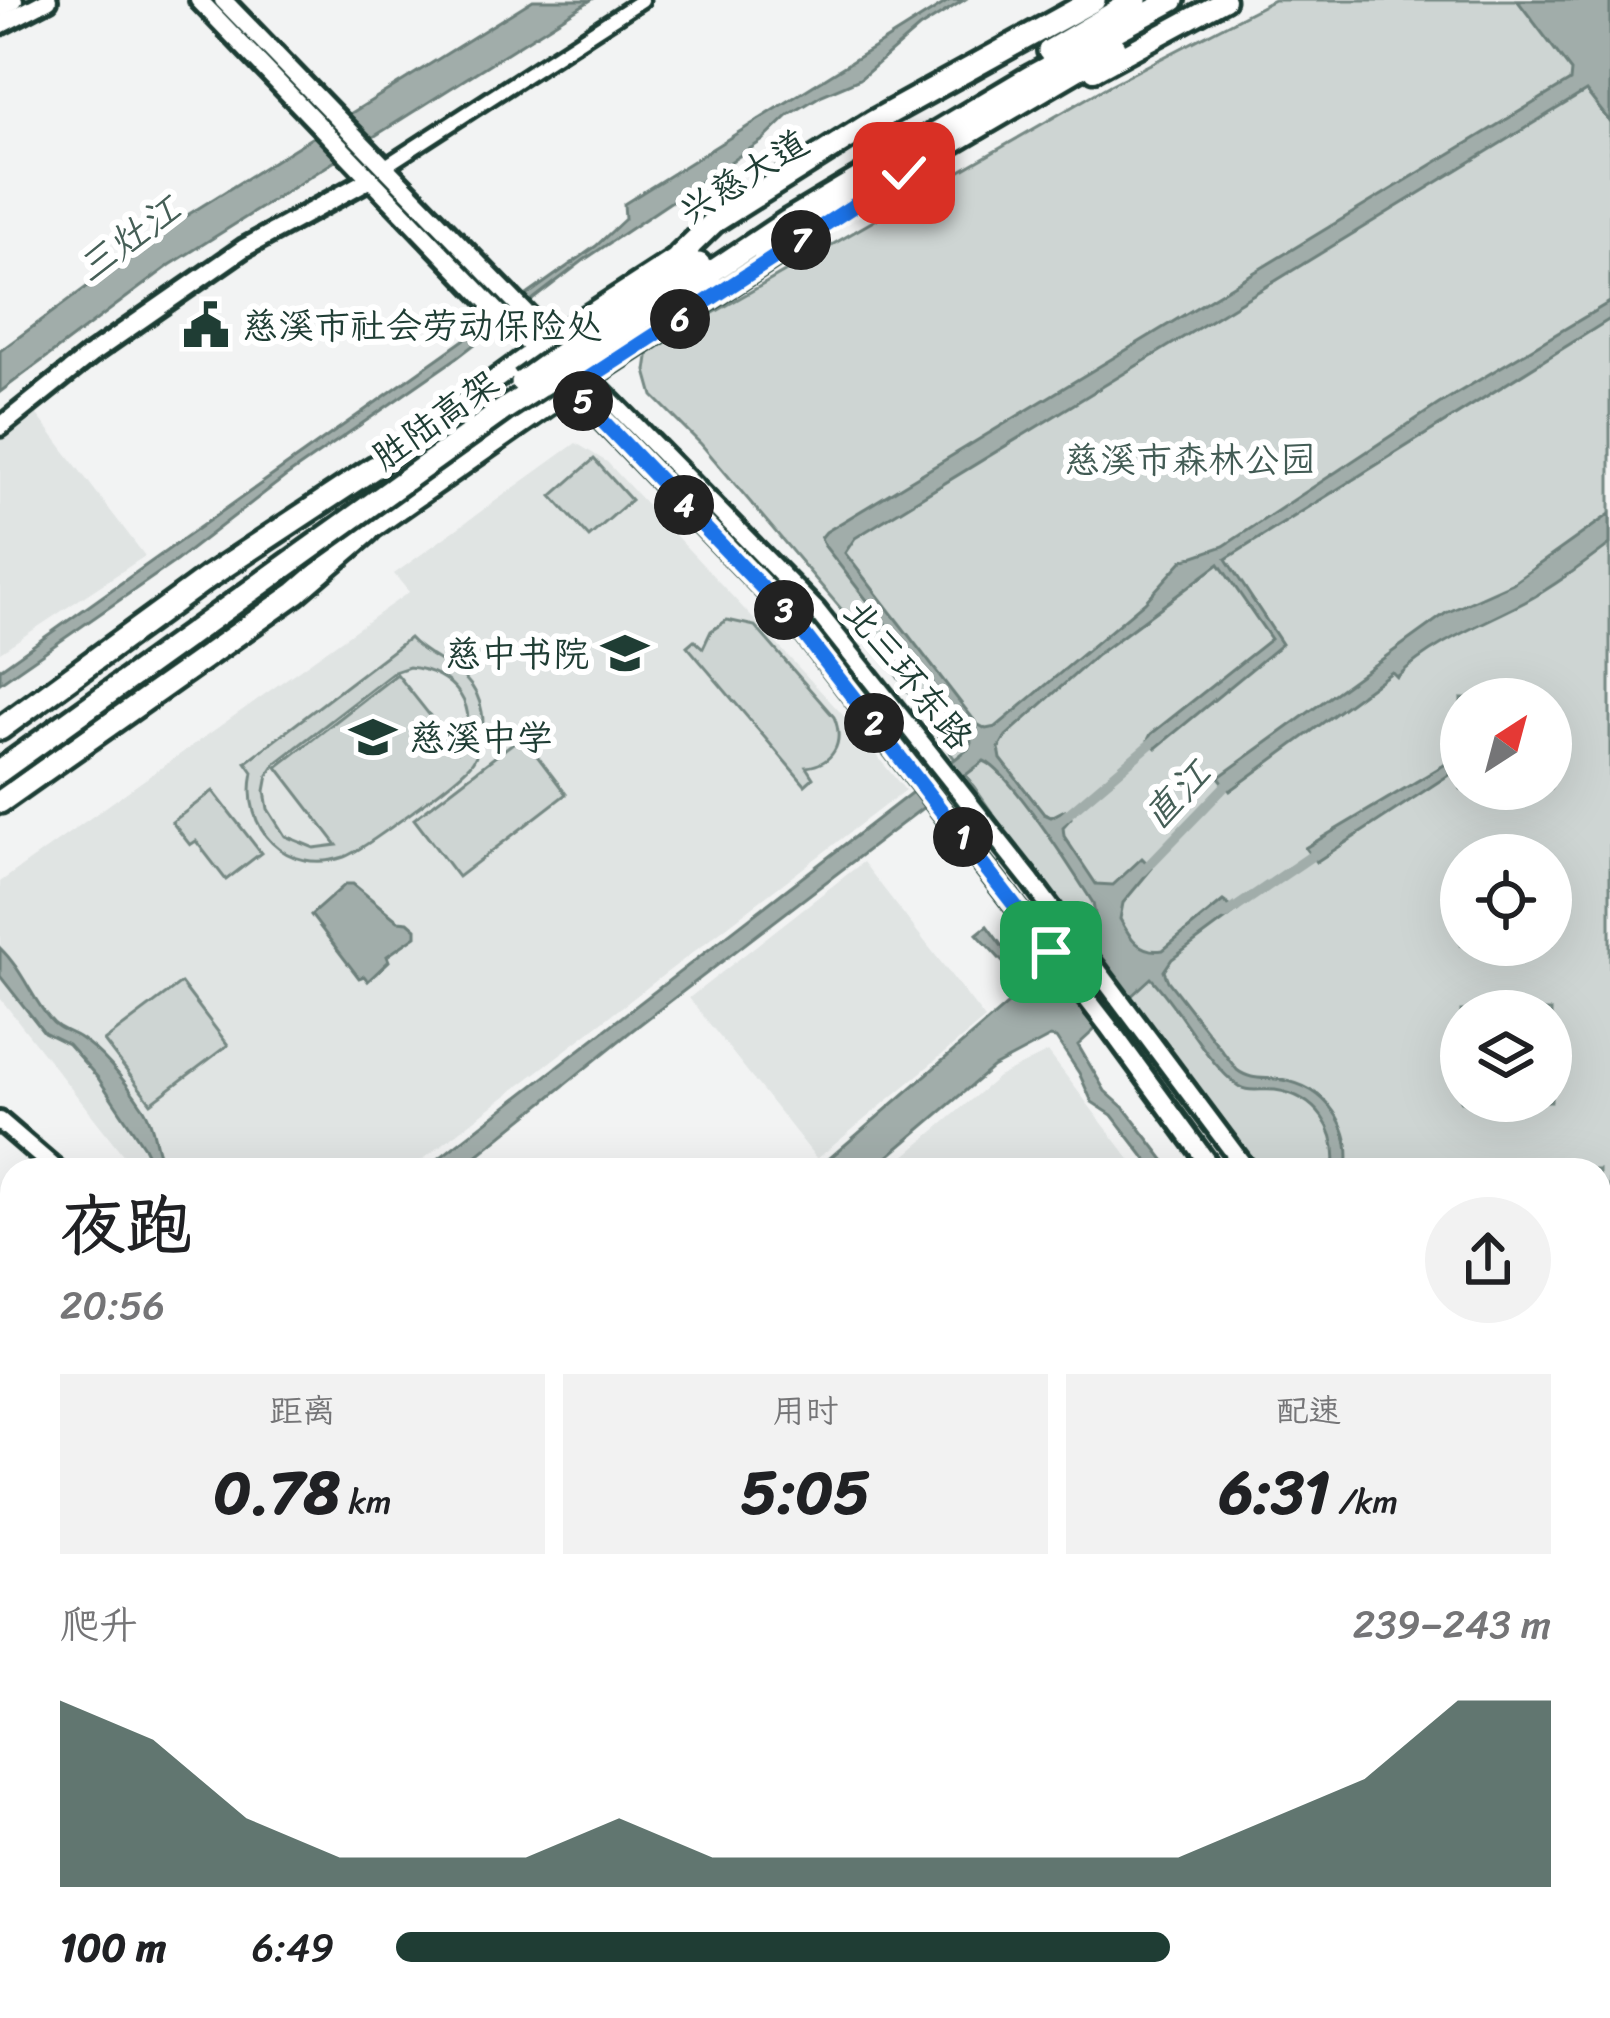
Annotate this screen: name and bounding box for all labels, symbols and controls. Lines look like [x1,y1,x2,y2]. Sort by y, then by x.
street label: 兴慈大道 [666,112,822,242]
pin [853,122,955,224]
icon: check [871,140,937,206]
water label: 三灶江 [61,175,198,301]
pin: 7 [771,210,831,270]
text: 7 [792,211,810,269]
pin: 6 [650,289,710,349]
text: 6 [671,290,689,348]
place label: 慈溪市社会劳动保险处 [242,294,602,358]
public building icon: 慈溪市社会劳动保险处 [181,300,231,350]
street label: 胜陆高架 [358,352,513,487]
pin: 5 [553,371,613,431]
text: 5 [573,372,593,430]
park label: 慈溪市森林公园 [1064,428,1316,492]
pin: 4 [654,475,714,535]
text: 4 [674,476,694,534]
pin: 3 [754,580,814,640]
text: 3 [775,581,793,639]
street label: 北三环东路 [827,585,990,765]
place label: 慈中书院 [445,622,589,686]
school or university icon: 慈中书院 [600,628,650,678]
north arrow [1440,678,1572,810]
map controls [1440,678,1572,1122]
pin: 2 [844,693,904,753]
text: 2 [864,694,884,752]
place label: 慈溪中学 [409,706,553,770]
school or university icon: 慈溪中学 [348,712,398,762]
water label: 直江 [1124,741,1230,846]
pin: 1 [933,807,993,867]
text: 1 [956,808,970,866]
button: locate [1440,834,1572,966]
pin [1000,901,1102,1003]
icon: arrive [1018,919,1084,985]
button: layers [1440,990,1572,1122]
text: 夜跑 [60,1167,192,1284]
button: share [1425,1197,1551,1323]
text: 20:56 [60,1271,165,1340]
text: 距离 [270,1382,336,1440]
text: 用时 [773,1382,839,1440]
text: 配速 [1276,1382,1342,1440]
text: 0.78 [214,1440,340,1546]
text: 5:05 [741,1440,870,1546]
text: 6:31 [1219,1440,1330,1546]
text: km [340,1473,391,1531]
text: /km [1330,1473,1398,1531]
text: 爬升 [60,1590,138,1659]
text: 239–243 m [1353,1590,1551,1659]
text: 100 m [60,1913,166,1982]
text: 6:49 [252,1913,334,1982]

